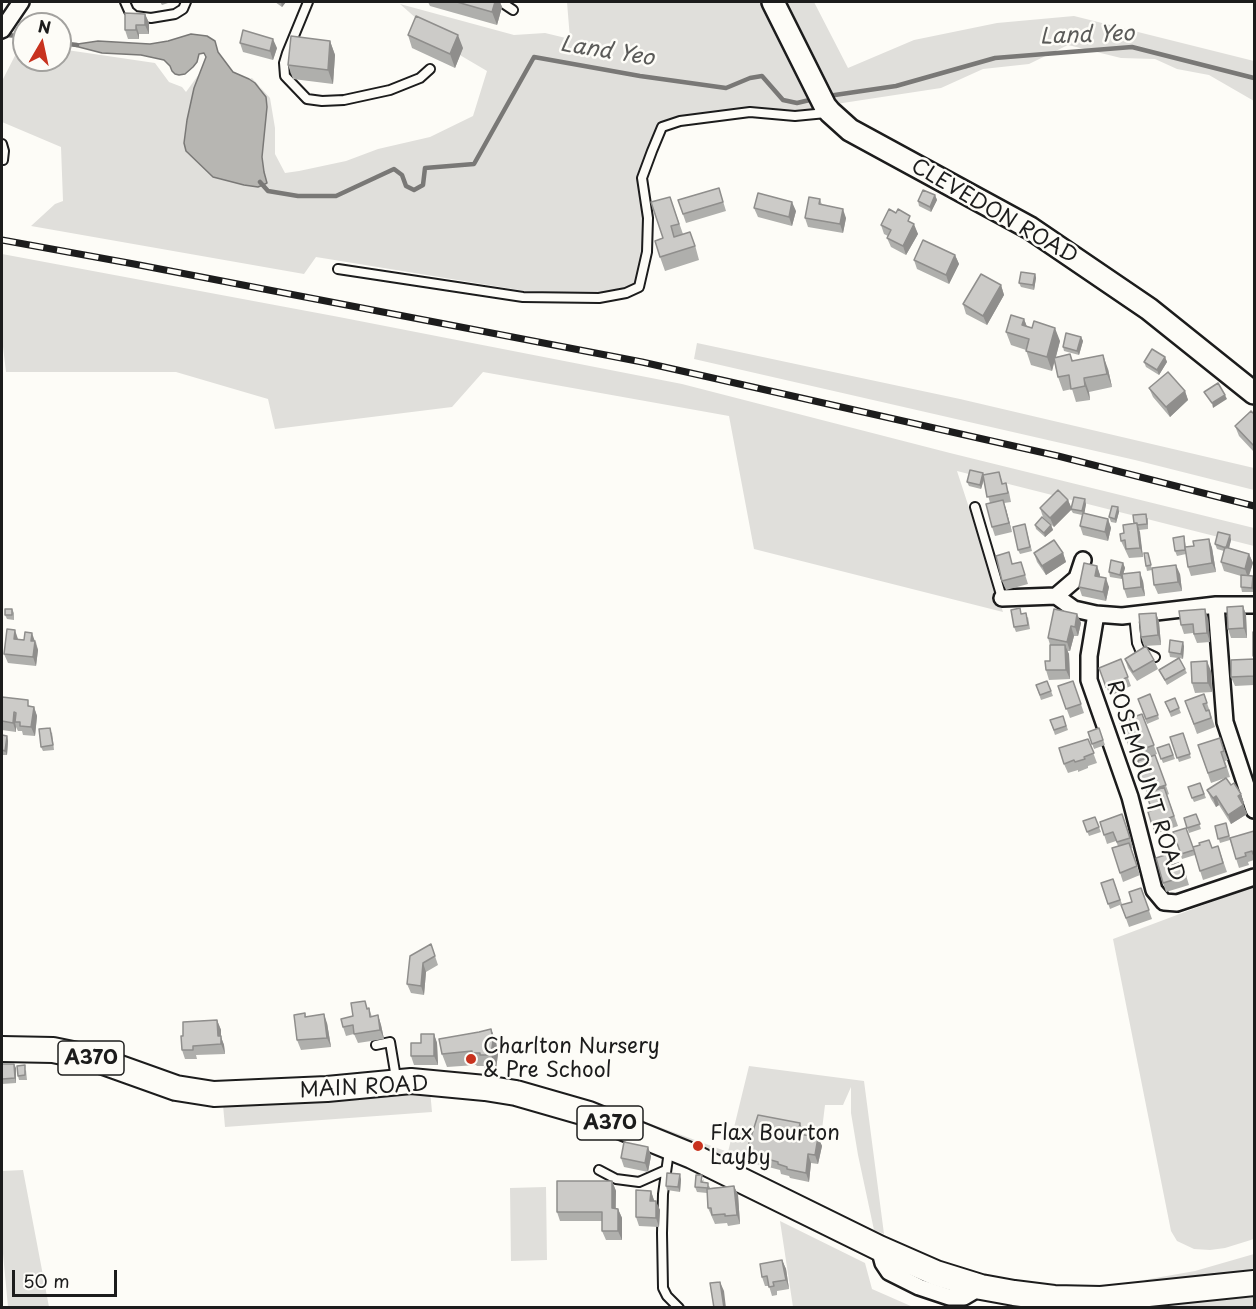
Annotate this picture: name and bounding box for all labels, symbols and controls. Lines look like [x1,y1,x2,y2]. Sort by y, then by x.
north arrow [12,12,72,72]
text: N [36,13,53,39]
water label: Land Yeo [1039,21,1135,51]
water label: Land Yeo [558,32,656,72]
street label: CLEVEDON ROAD [906,154,1082,270]
street label: ROSEMOUNT ROAD [1101,677,1189,885]
place label: Charlton Nursery & Pre School [483,1034,660,1084]
road number: A370 [58,1041,124,1075]
marker: Charlton Nursery & Pre School [464,1052,478,1066]
street label: MAIN ROAD [299,1072,429,1104]
road number: A370 [577,1106,643,1140]
place label: Flax Bourton Layby [710,1121,840,1171]
marker: Flax Bourton Layby [691,1139,705,1153]
scale bar [15,1258,120,1296]
text: 50 m [23,1267,70,1294]

